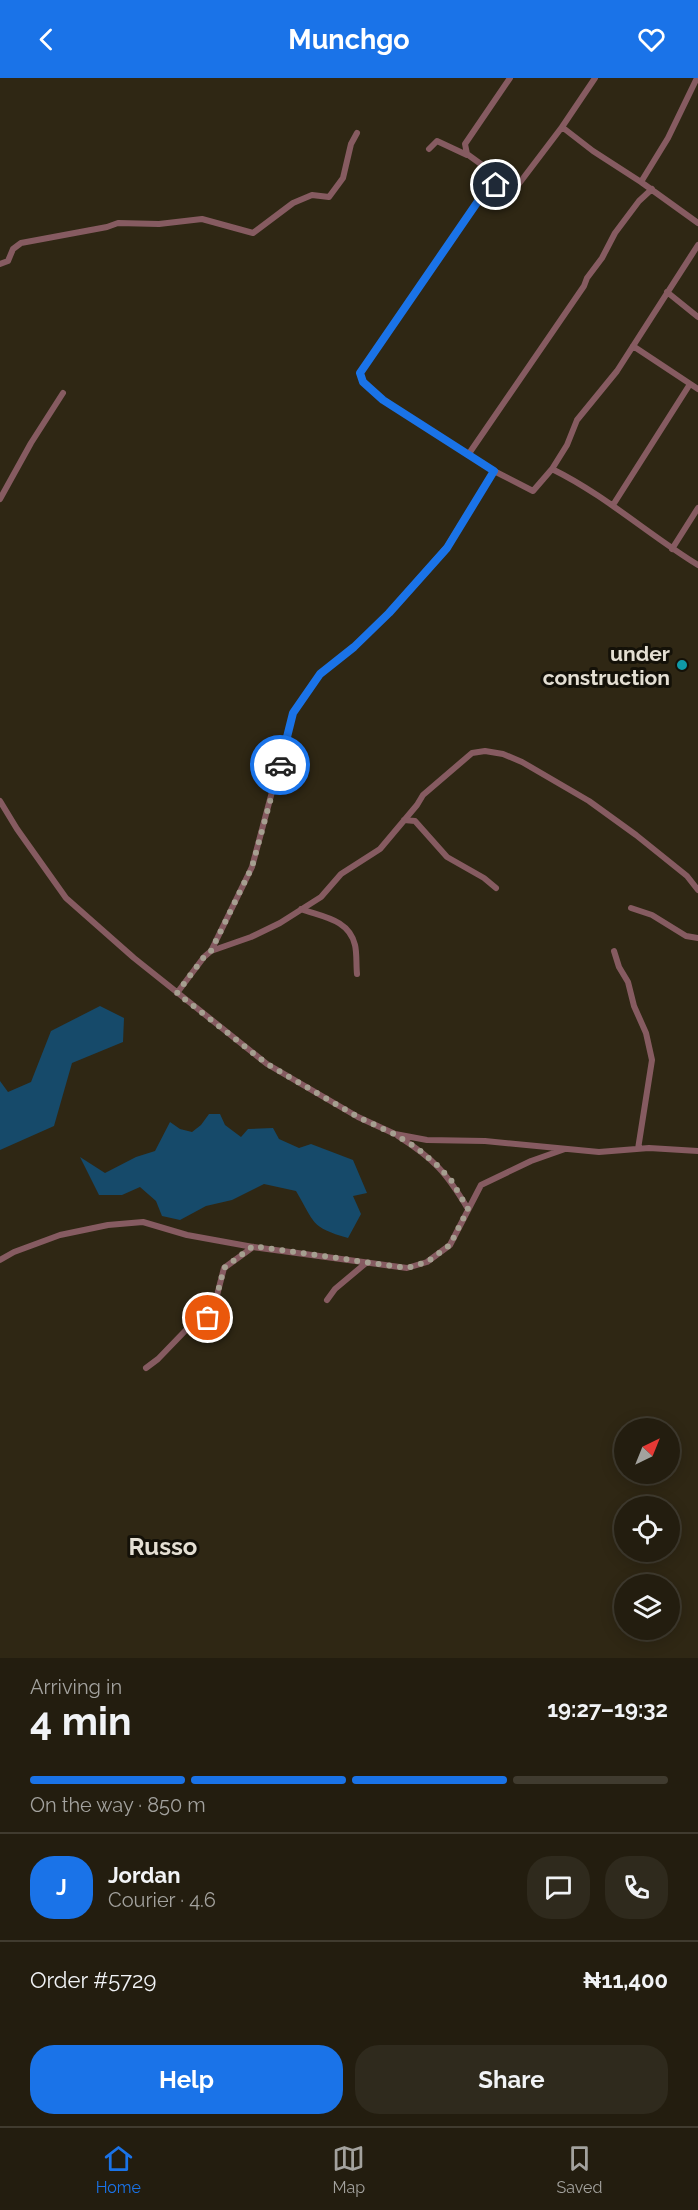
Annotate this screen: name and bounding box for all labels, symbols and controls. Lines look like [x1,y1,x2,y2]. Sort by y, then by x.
icon: back [30,23,63,56]
icon: heart [635,23,668,56]
text: Munchgo [288,24,410,55]
pin [470,159,521,210]
icon: home [479,168,512,201]
place label: under construction [543,641,670,690]
marker: under construction [675,658,689,672]
courier [250,735,310,795]
icon: car [264,749,297,782]
pin [182,1292,233,1343]
icon: bag [191,1301,224,1334]
north arrow [614,1418,680,1484]
map controls [614,1418,680,1640]
button: locate [614,1496,680,1562]
district label: Russo [129,1532,197,1561]
button: layers [614,1574,680,1640]
text: Arriving in [30,1675,122,1699]
text: 19:27–19:32 [547,1696,668,1722]
text: 4 min [30,1698,131,1744]
text: On the way · 850 m [30,1793,206,1817]
button: chat [527,1856,590,1919]
button: phone [605,1856,668,1919]
text: Jordan [108,1862,180,1888]
text: J [56,1874,67,1900]
text: Courier · 4.6 [108,1888,216,1912]
text: Order #5729 [30,1967,156,1993]
text: ₦11,400 [583,1967,668,1993]
button: Help [30,2045,343,2114]
button: Share [355,2045,668,2114]
tab: Home [96,2142,141,2197]
tab: Map [332,2142,365,2197]
tab: Saved [557,2142,602,2197]

